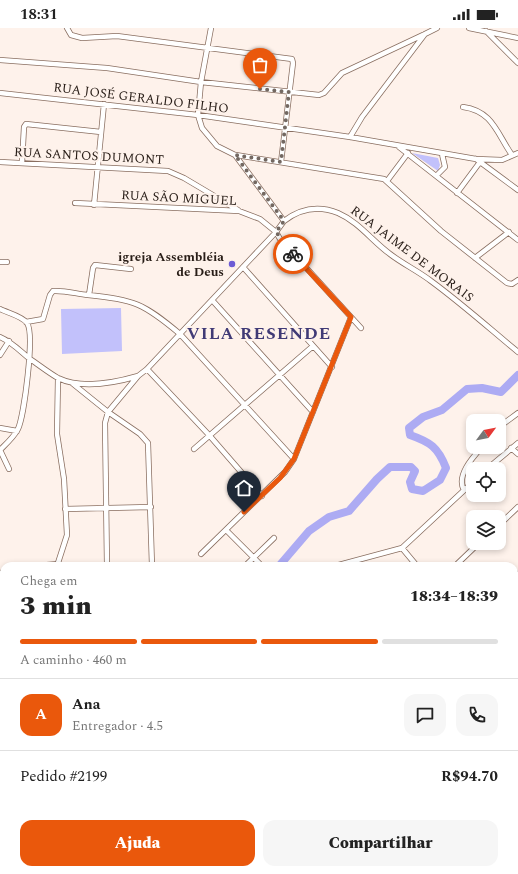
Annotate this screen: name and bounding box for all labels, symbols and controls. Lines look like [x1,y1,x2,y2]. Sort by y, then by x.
text: 18:31 [20,3,58,26]
pin [243,48,277,89]
icon: bag [249,54,271,76]
street label: RUA JOSÉ GERALDO FILHO [52,77,230,119]
street label: RUA SANTOS DUMONT [14,142,165,170]
street label: RUA SÃO MIGUEL [121,185,237,211]
street label: RUA JAIME DE MORAIS [346,201,478,307]
courier [273,234,313,274]
icon: bike [282,243,304,265]
place label: igreja Assembléia de Deus [118,247,224,282]
marker: igreja Assembléia de Deus [227,259,237,269]
district label: VILA RESENDE [187,321,331,347]
north arrow [466,414,506,454]
map controls [466,414,506,550]
button: locate [466,462,506,502]
pin [227,471,261,512]
icon: home [233,477,255,499]
button: layers [466,510,506,550]
text: Chega em [20,571,77,591]
text: 18:34–18:39 [410,585,498,608]
text: 3 min [20,586,92,626]
text: A caminho · 460 m [20,650,127,670]
text: Ana [72,693,101,716]
button: chat [404,694,446,736]
button: phone [456,694,498,736]
text: A [35,703,47,726]
text: Entregador · 4.5 [72,716,163,736]
text: Pedido #2199 [20,765,107,788]
text: R$94.70 [441,765,498,788]
button: Ajuda [20,820,255,866]
button: Compartilhar [263,820,498,866]

